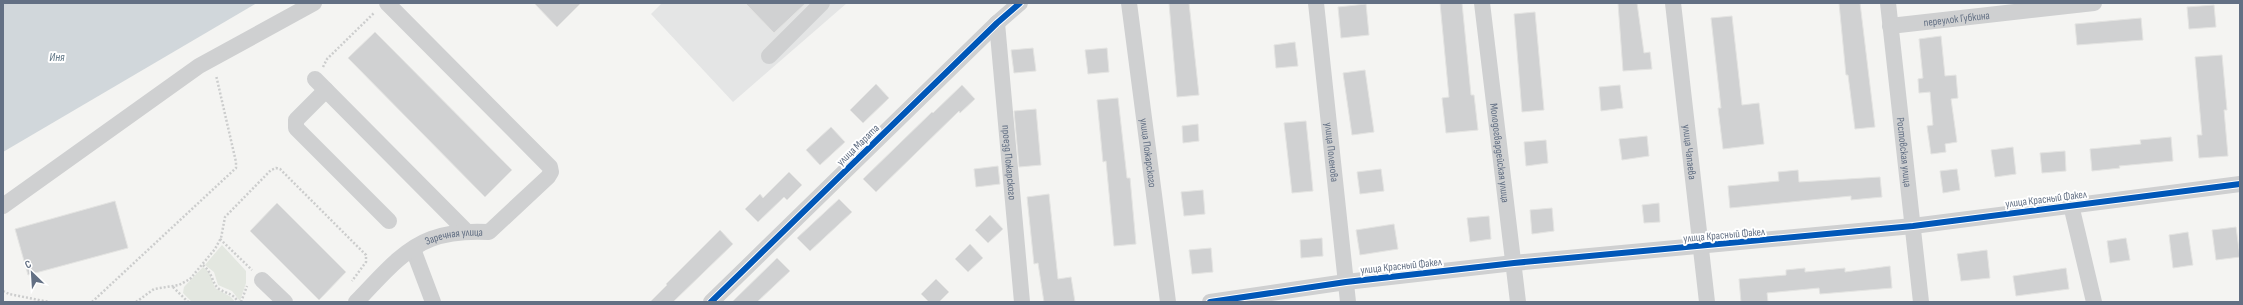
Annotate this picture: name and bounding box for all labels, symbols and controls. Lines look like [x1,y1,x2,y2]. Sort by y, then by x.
street label: переулок Губкина [1923,8,1990,29]
water label: Иня [49,50,65,65]
street label: Молодогвардейская улица [1488,102,1512,203]
street label: улица Пожарского [1138,117,1160,189]
street label: Ростовская улица [1894,117,1915,188]
street label: улица Марата [834,122,882,168]
street label: улица Поленова [1322,122,1342,183]
street label: проезд Пожарского [1000,124,1019,201]
street label: улица Чапаева [1680,124,1700,180]
street label: улица Красный Факел [2005,188,2088,210]
street label: Заречная улица [423,225,483,247]
street label: улица Красный Факел [1683,225,1765,245]
north arrow [12,253,52,293]
street label: улица Красный Факел [1360,255,1443,277]
text: С [23,257,34,271]

